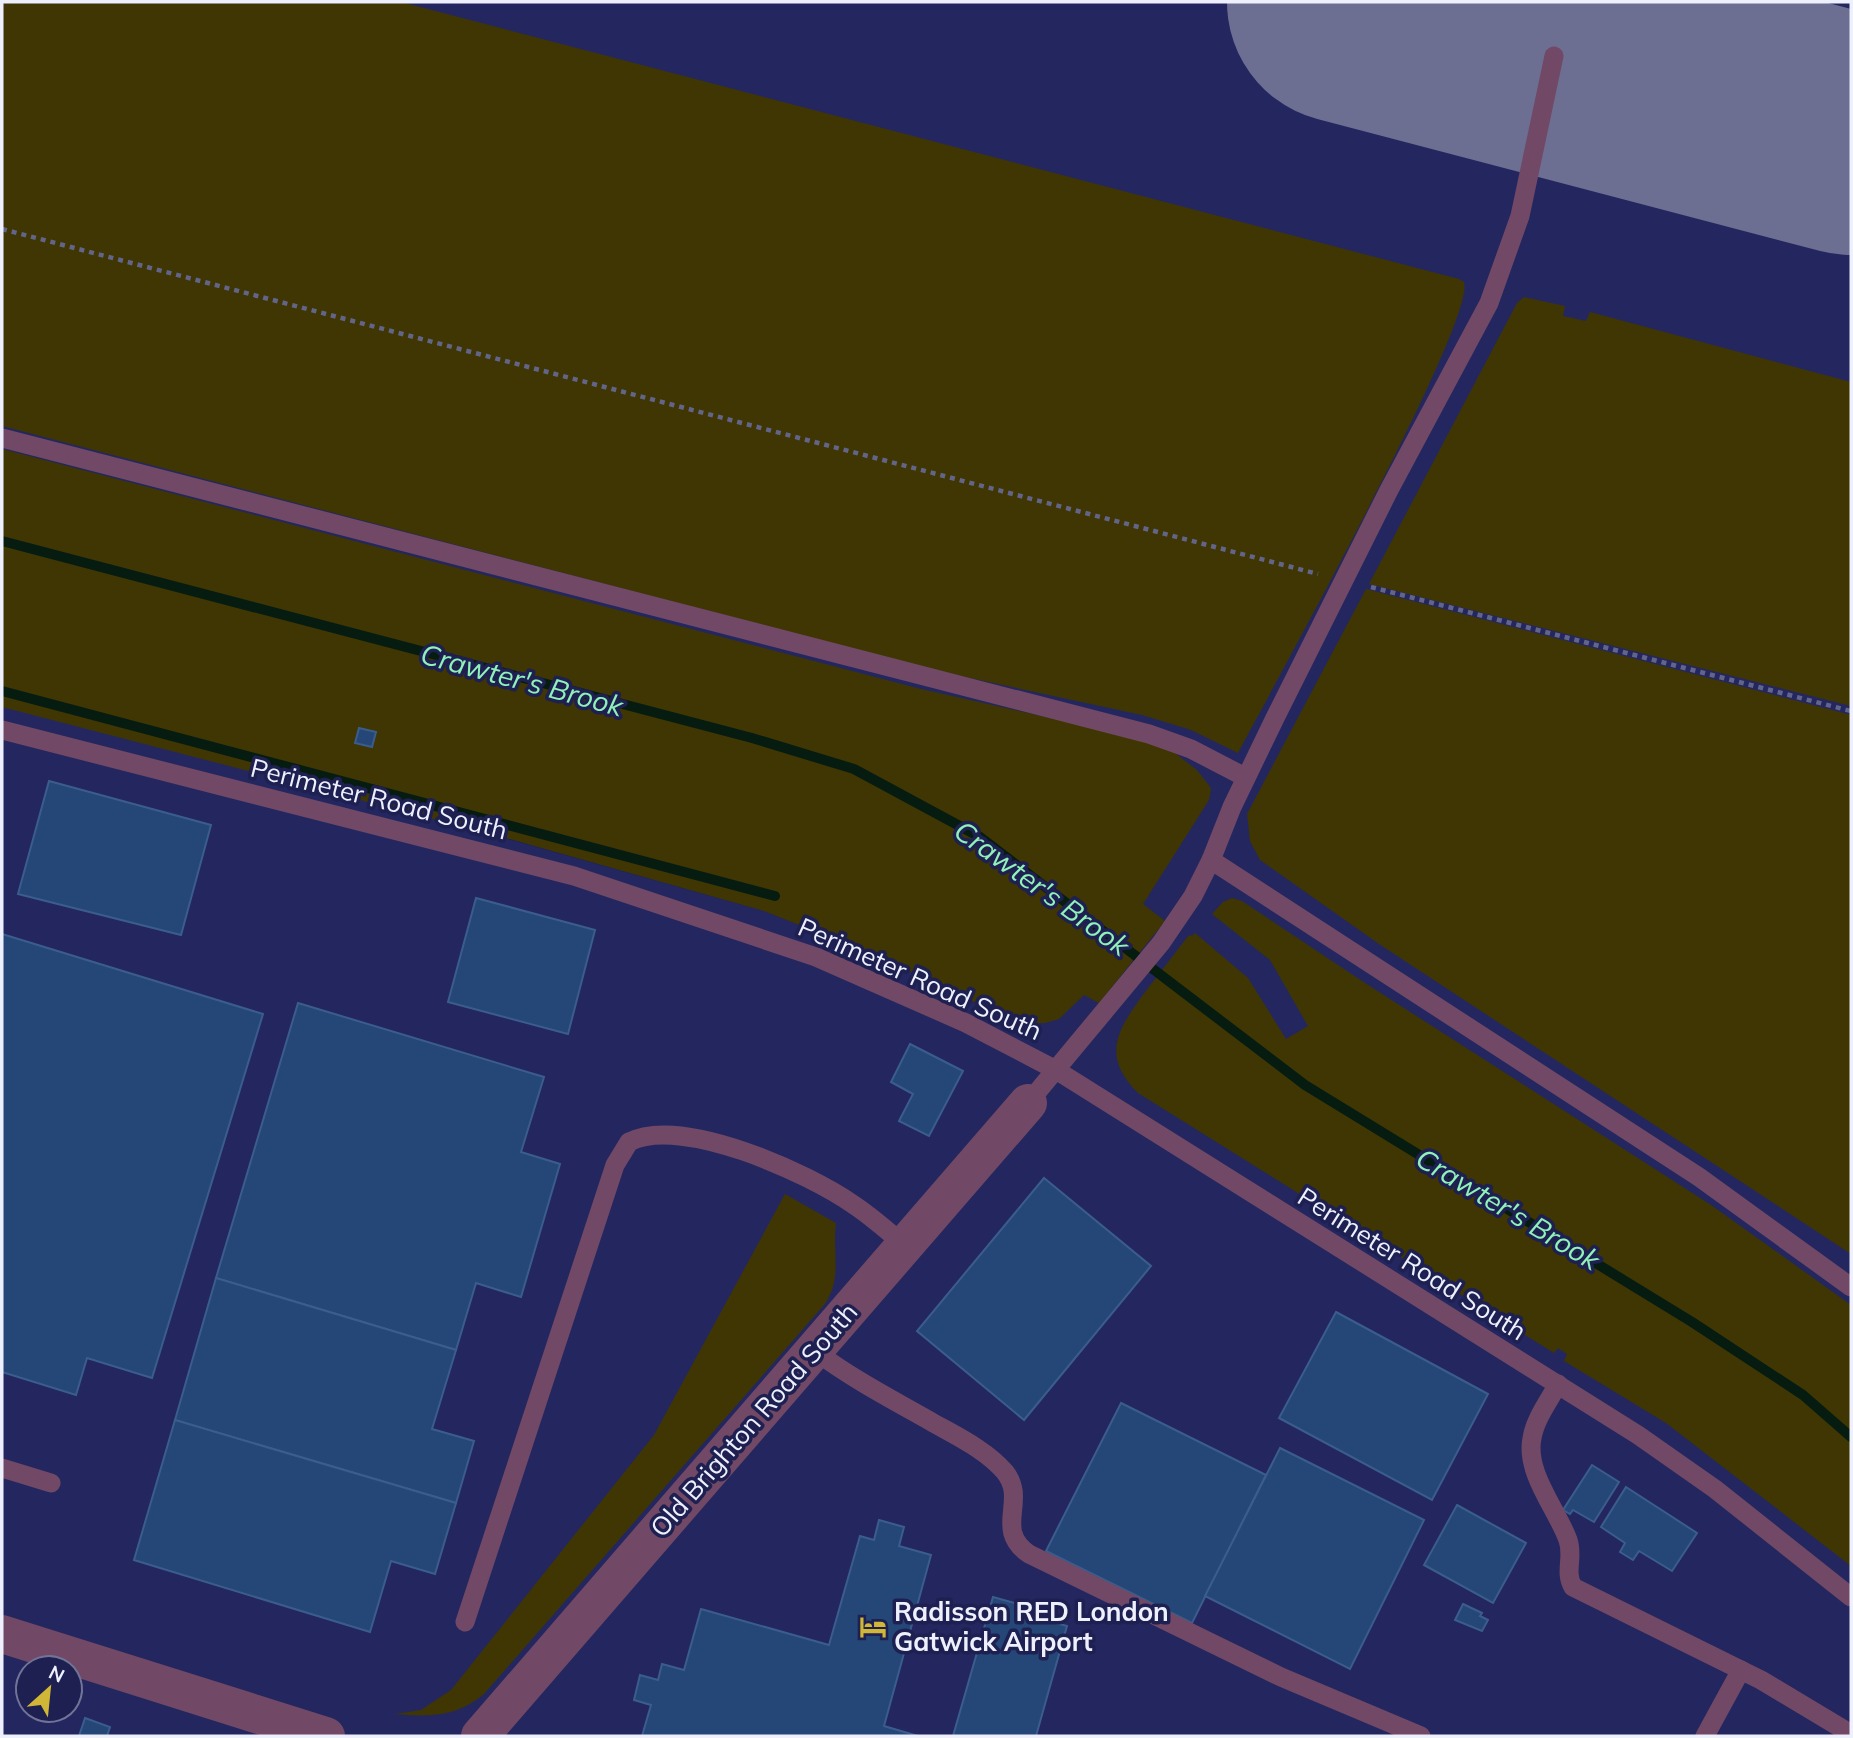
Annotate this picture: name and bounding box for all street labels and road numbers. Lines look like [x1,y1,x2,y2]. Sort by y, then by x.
street label: Perimeter Road South [247,751,511,846]
street label: Perimeter Road South [793,910,1047,1047]
street label: Perimeter Road South [1292,1180,1533,1347]
street label: Old Brighton Road South [643,1296,864,1544]

